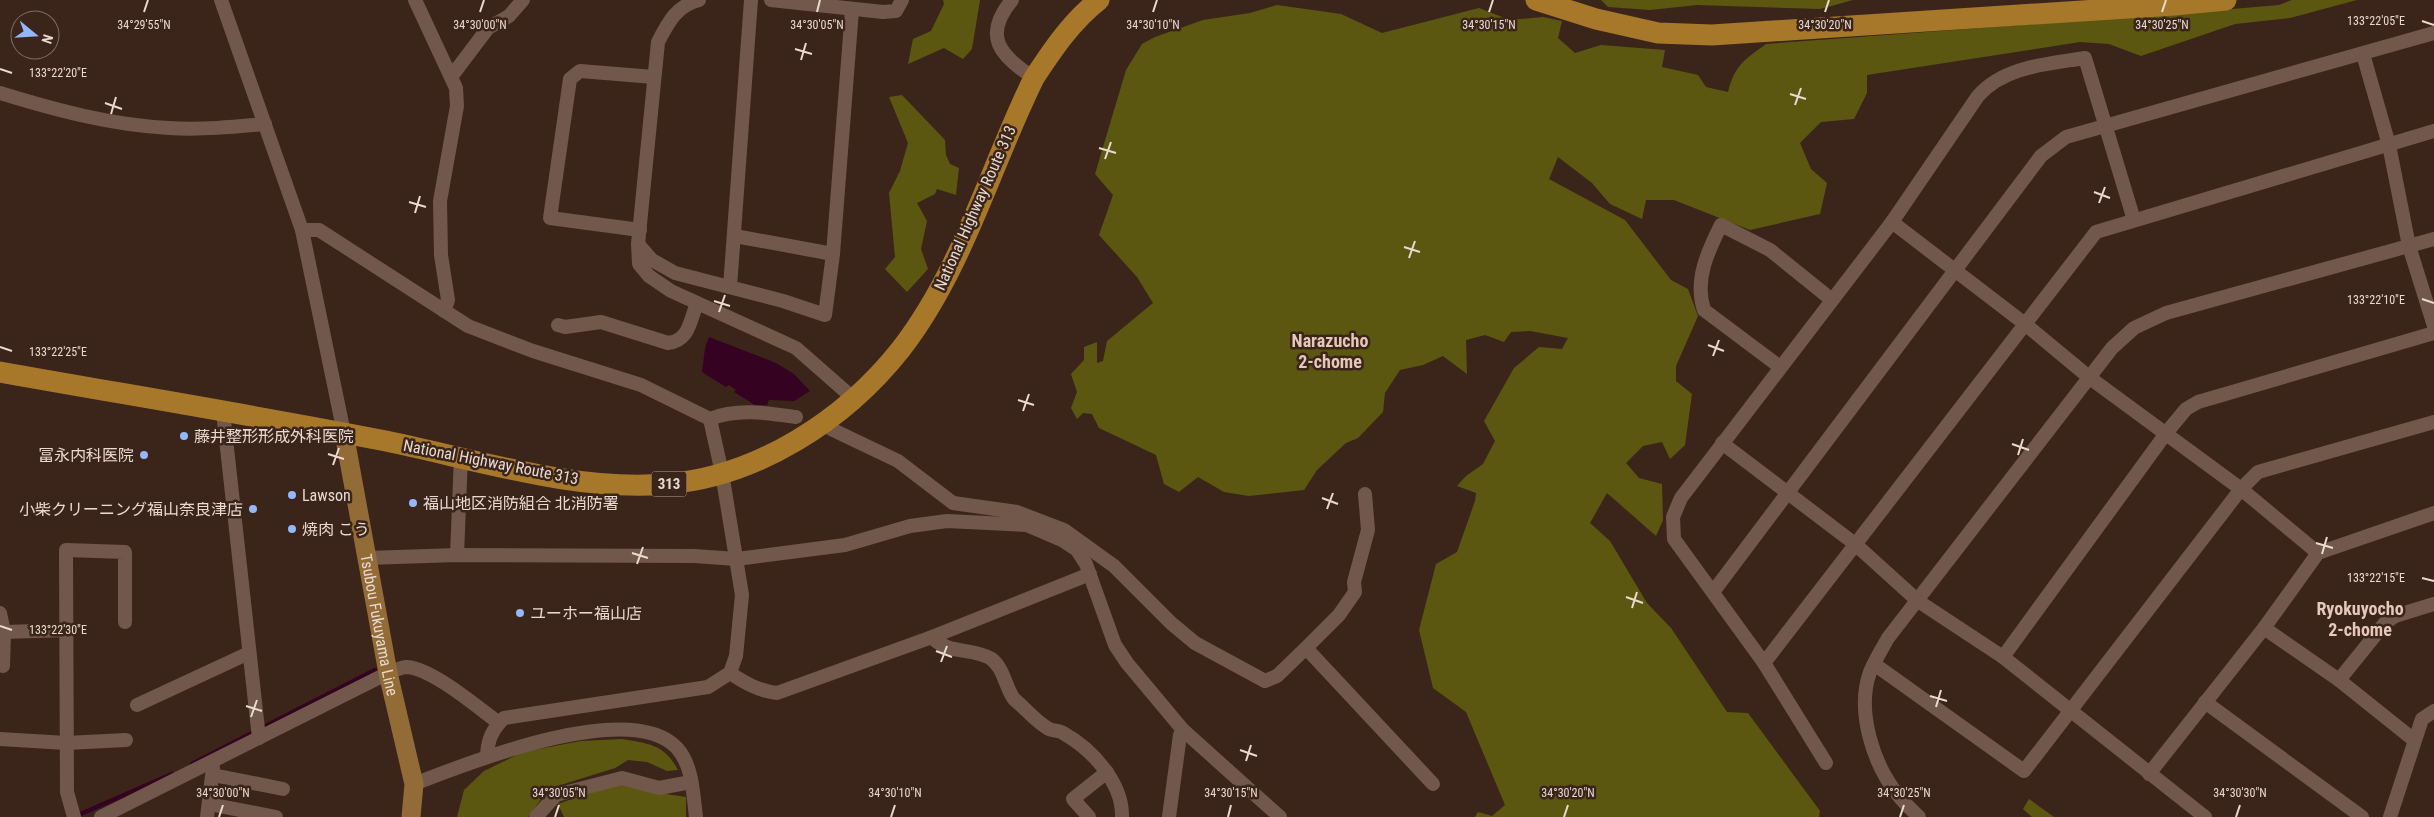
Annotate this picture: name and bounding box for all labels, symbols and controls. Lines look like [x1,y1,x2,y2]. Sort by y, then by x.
north arrow [10,10,60,60]
text: 133°22'05"E [2347,14,2405,28]
text: 34°29'55"N [117,18,171,32]
text: 34°30'00"N [453,18,507,32]
text: 34°30'05"N [790,18,844,32]
text: 34°30'10"N [1126,18,1180,32]
text: 34°30'15"N [1462,18,1516,32]
text: 34°30'20"N [1798,18,1852,32]
text: 34°30'25"N [2135,18,2189,32]
text: N [38,32,56,46]
text: 133°22'20"E [29,66,87,80]
street label: National Highway Route 313 [930,123,1020,293]
text: 133°22'10"E [2347,293,2405,307]
district label: Narazucho 2-chome [1292,330,1368,372]
text: 133°22'25"E [29,345,87,359]
place label: 藤井整形形成外科医院 [194,427,354,446]
marker: 藤井整形形成外科医院 [178,430,190,442]
street label: National Highway Route 313 [402,436,580,488]
place label: 冨永内科医院 [38,446,134,465]
marker: 冨永内科医院 [138,449,150,461]
road number: 313 [652,472,686,496]
place label: Lawson [302,486,351,505]
marker: Lawson [286,489,298,501]
place label: 福山地区消防組合 北消防署 [423,494,619,513]
marker: 福山地区消防組合 北消防署 [407,497,419,509]
place label: 小柴クリーニング福山奈良津店 [19,500,243,519]
marker: 小柴クリーニング福山奈良津店 [247,503,259,515]
place label: 焼肉 こう [302,520,370,539]
marker: 焼肉 こう [286,523,298,535]
street label: Tsubou Fukuyama Line [357,552,403,698]
text: 133°22'15"E [2347,571,2405,585]
district label: Ryokuyocho 2-chome [2316,598,2404,640]
place label: ユーホー福山店 [530,604,642,623]
marker: ユーホー福山店 [514,607,526,619]
text: 133°22'30"E [29,623,87,637]
text: 34°30'00"N [196,786,250,800]
text: 34°30'05"N [532,786,586,800]
text: 34°30'10"N [868,786,922,800]
text: 34°30'15"N [1204,786,1258,800]
text: 34°30'20"N [1541,786,1595,800]
text: 34°30'25"N [1877,786,1931,800]
text: 34°30'30"N [2213,786,2267,800]

